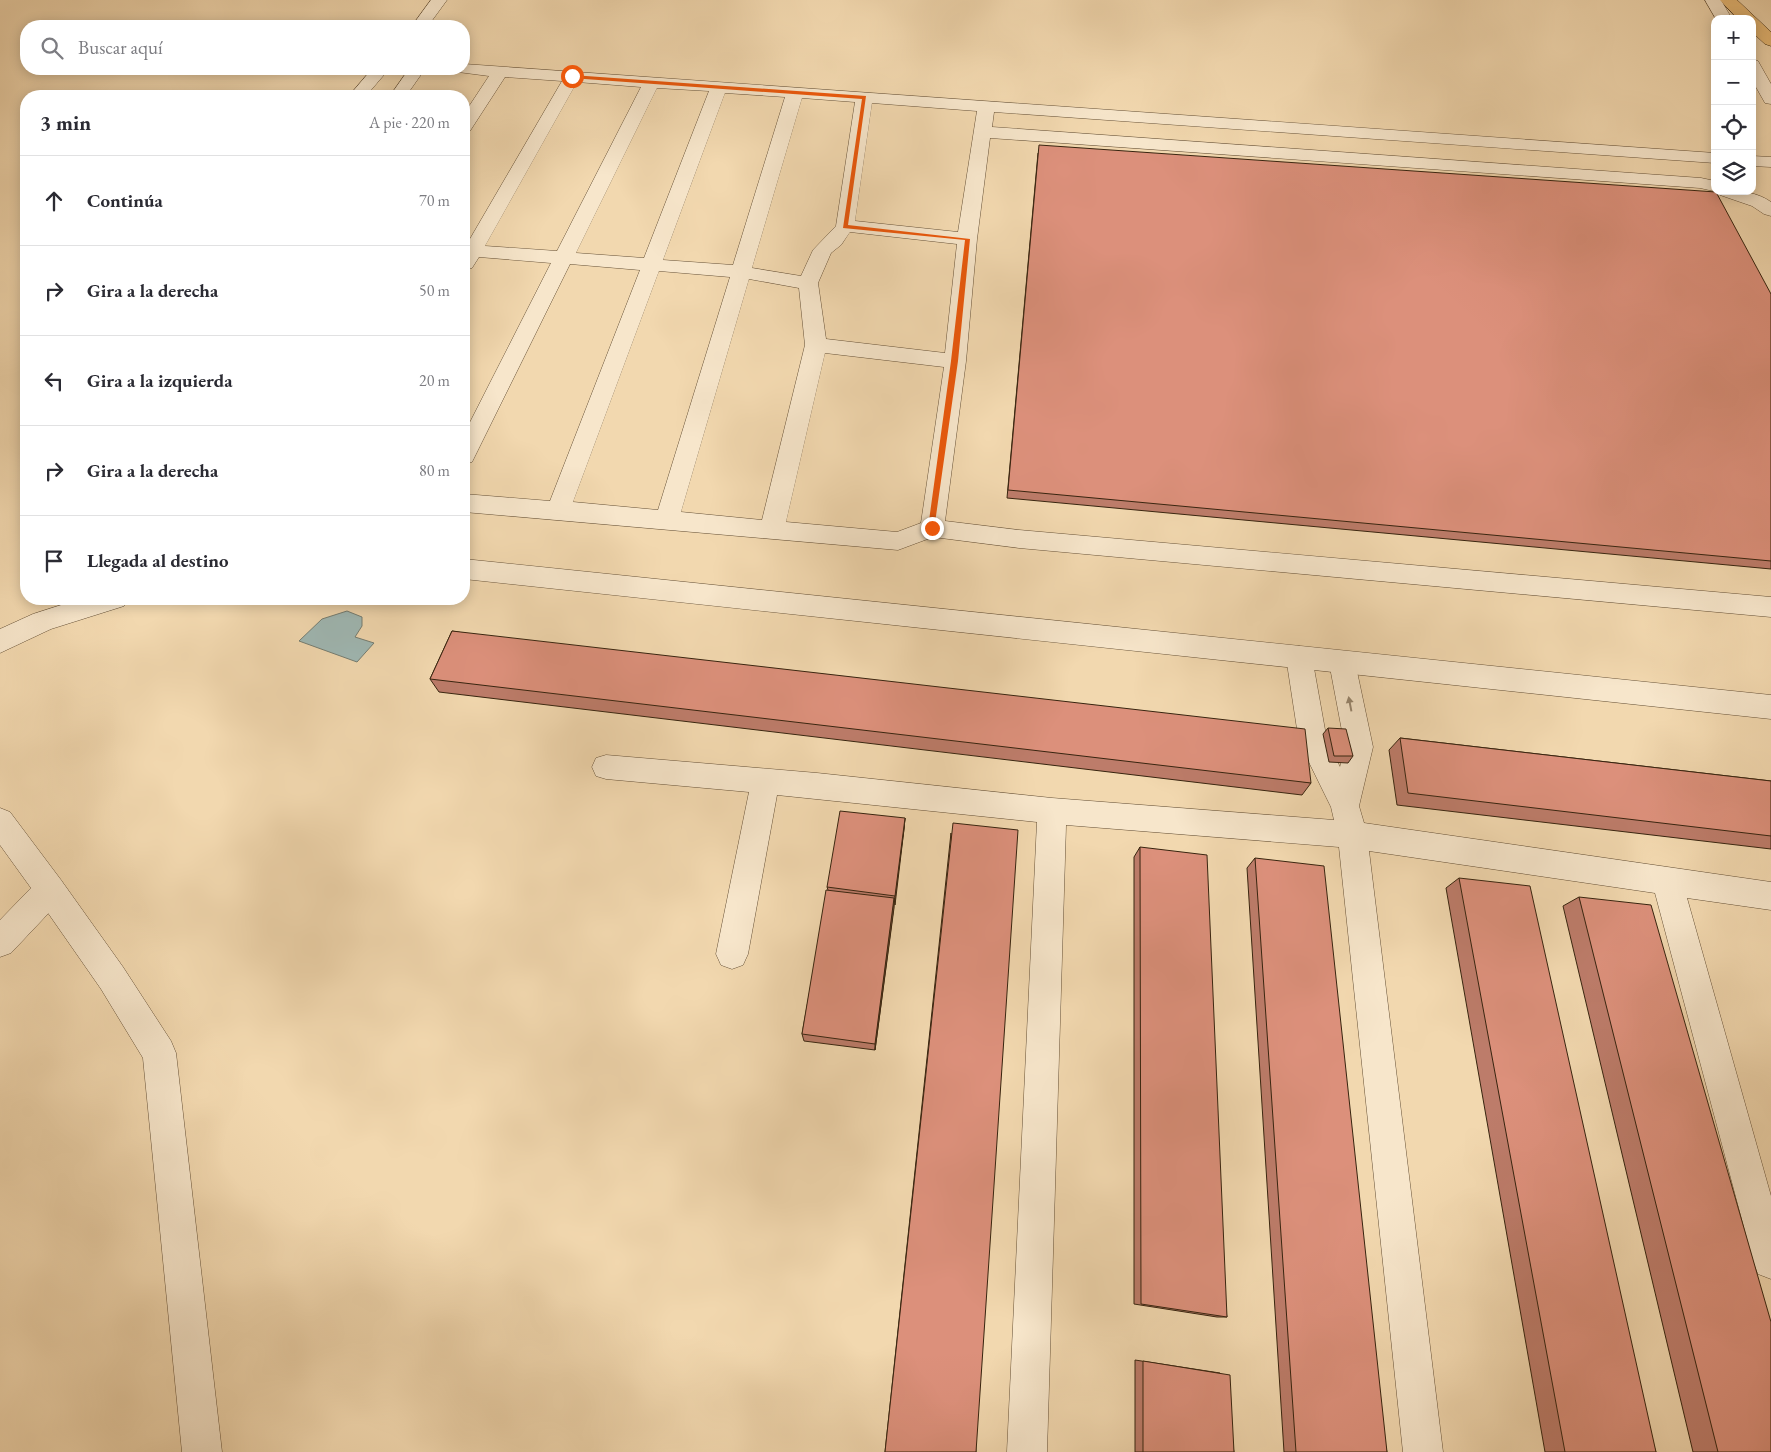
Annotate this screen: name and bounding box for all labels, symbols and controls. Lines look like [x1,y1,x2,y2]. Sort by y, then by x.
map controls [1711,15,1756,195]
button: + [1711,15,1756,60]
search box [20,20,470,75]
icon: search [38,34,66,62]
text: Buscar aquí [78,35,163,60]
button: − [1711,60,1756,105]
route start [561,65,584,88]
button: locate [1711,105,1756,150]
text: 3 min [40,109,91,136]
text: A pie · 220 m [369,112,450,133]
button: layers [1711,150,1756,195]
icon: ahead [40,187,68,215]
text: Continúa [87,188,163,213]
text: 70 m [419,190,450,211]
icon: right [40,277,68,305]
text: Gira a la derecha [87,278,218,303]
text: 50 m [419,280,450,301]
icon: left [40,367,68,395]
text: Gira a la izquierda [87,368,233,393]
text: 20 m [419,370,450,391]
icon: right [40,457,68,485]
text: Gira a la derecha [87,458,218,483]
text: 80 m [419,460,450,481]
route end [921,517,944,540]
icon: arrive [40,547,68,575]
text: Llegada al destino [87,548,229,573]
one-way arrow [1346,697,1354,712]

